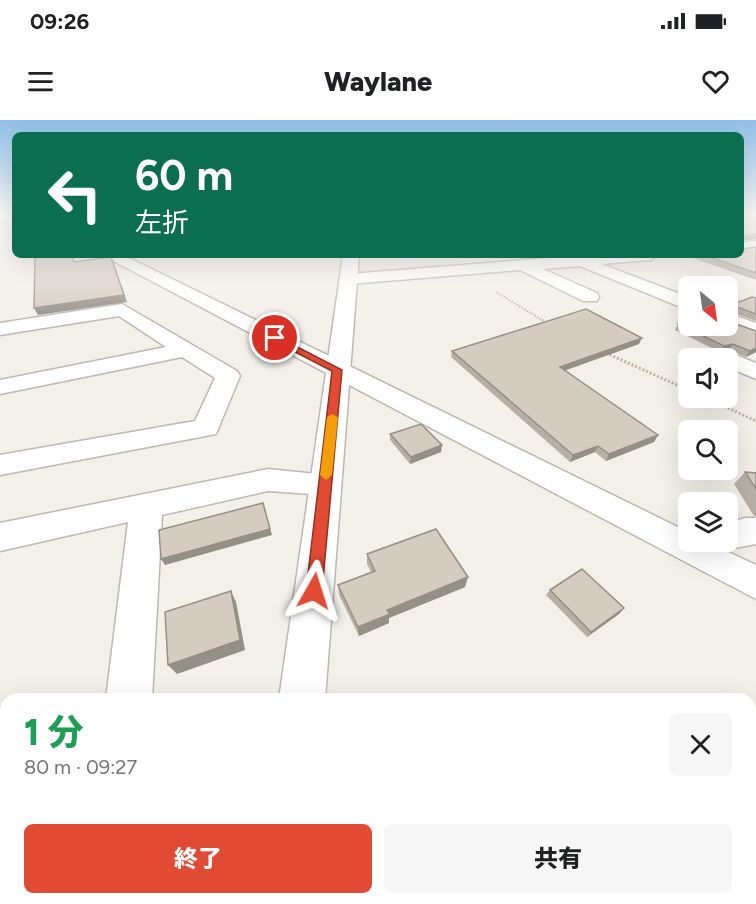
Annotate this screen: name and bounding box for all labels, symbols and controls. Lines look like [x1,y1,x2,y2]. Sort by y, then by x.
text: 09:26 [30,8,89,35]
icon: menu [24,65,57,98]
text: Waylane [324,65,432,98]
icon: heart [699,65,732,98]
text: 60 m [135,150,233,201]
icon: left [36,156,114,234]
text: 左折 [135,206,189,239]
north arrow [678,276,738,336]
map controls [678,276,738,552]
pin [249,312,300,363]
icon: arrive [258,321,291,354]
button: sound [678,348,738,408]
button: search [678,420,738,480]
button: layers [678,492,738,552]
position arrow [282,559,346,623]
text: 1 分 [24,711,84,754]
button: close [669,713,732,776]
text: 80 m · 09:27 [24,755,137,779]
button: 終了 [24,824,372,893]
button: 共有 [384,824,732,893]

